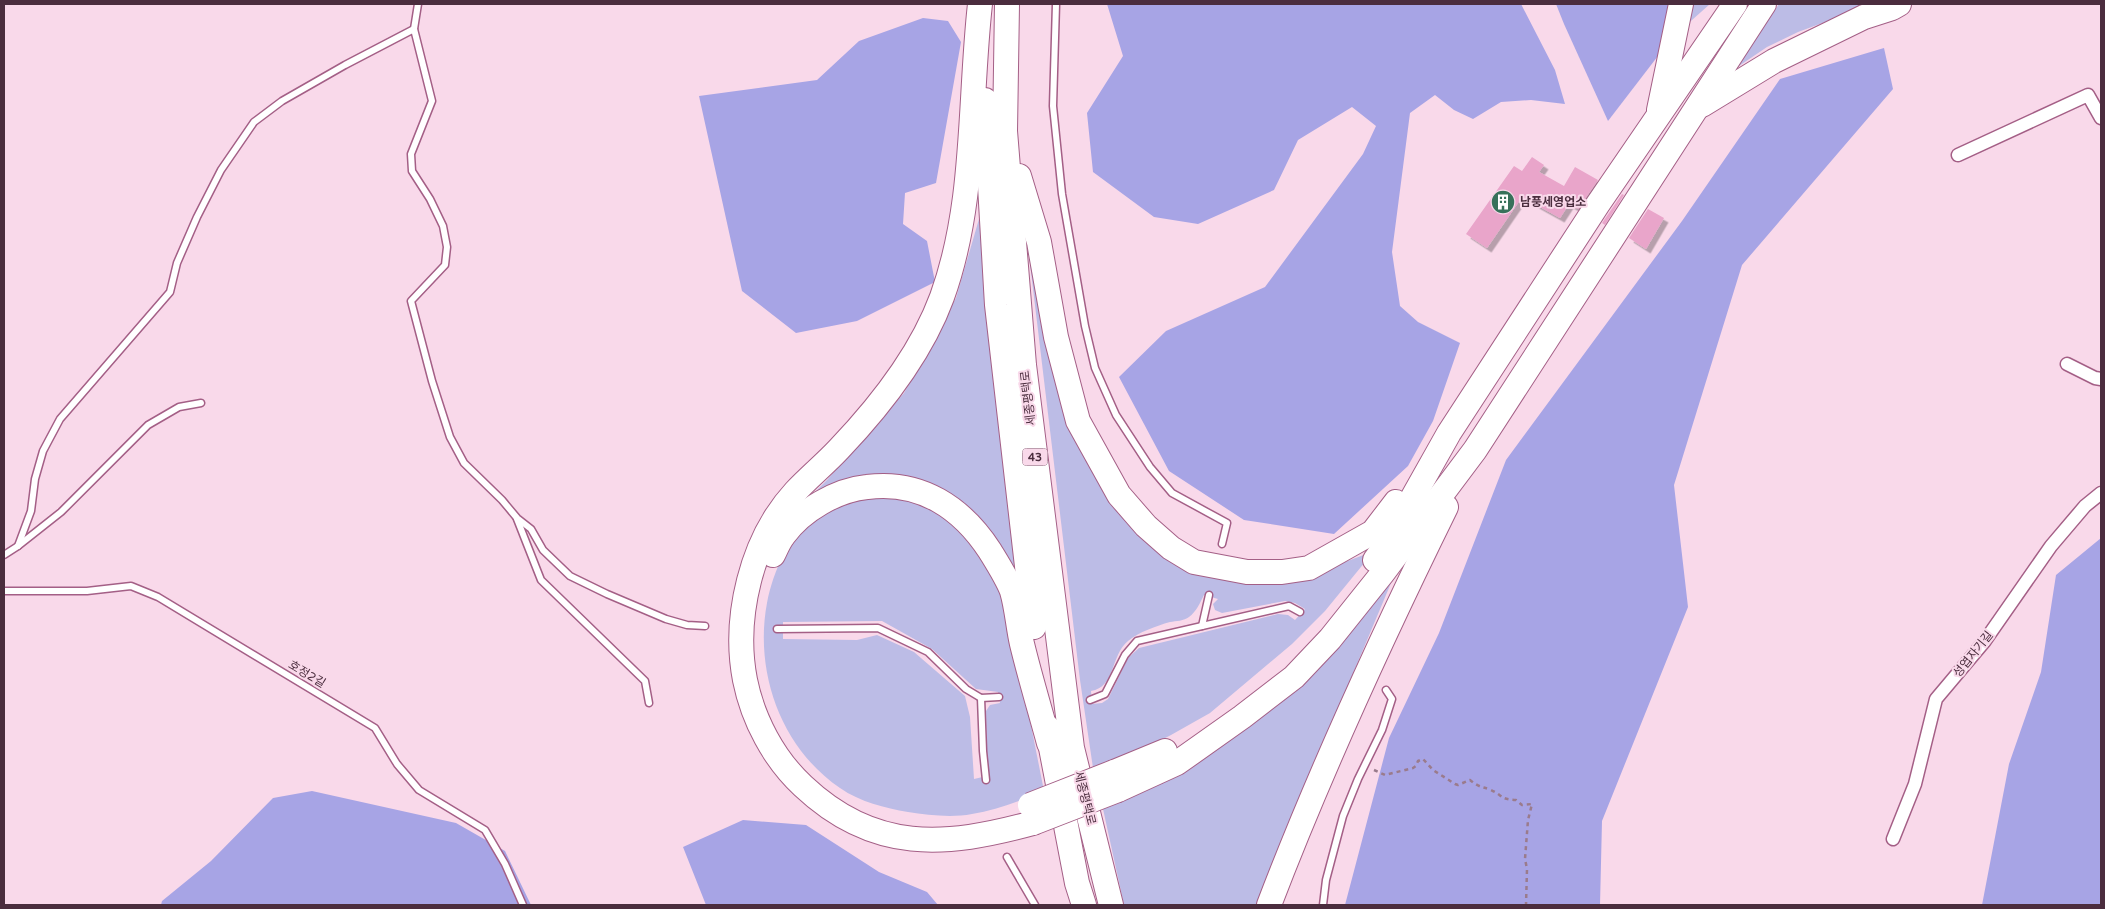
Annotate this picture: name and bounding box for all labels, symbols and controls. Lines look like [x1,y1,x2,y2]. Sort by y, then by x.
building icon: 남풍세영업소 [1490,189,1516,215]
place label: 남풍세영업소 [1520,195,1586,209]
street label: 세종평택로 [1018,370,1038,426]
road number: 43 [1022,448,1048,466]
street label: 성엽자기길 [1950,628,1996,680]
street label: 호정2길 [286,658,328,690]
street label: 세종평택로 [1072,770,1098,826]

